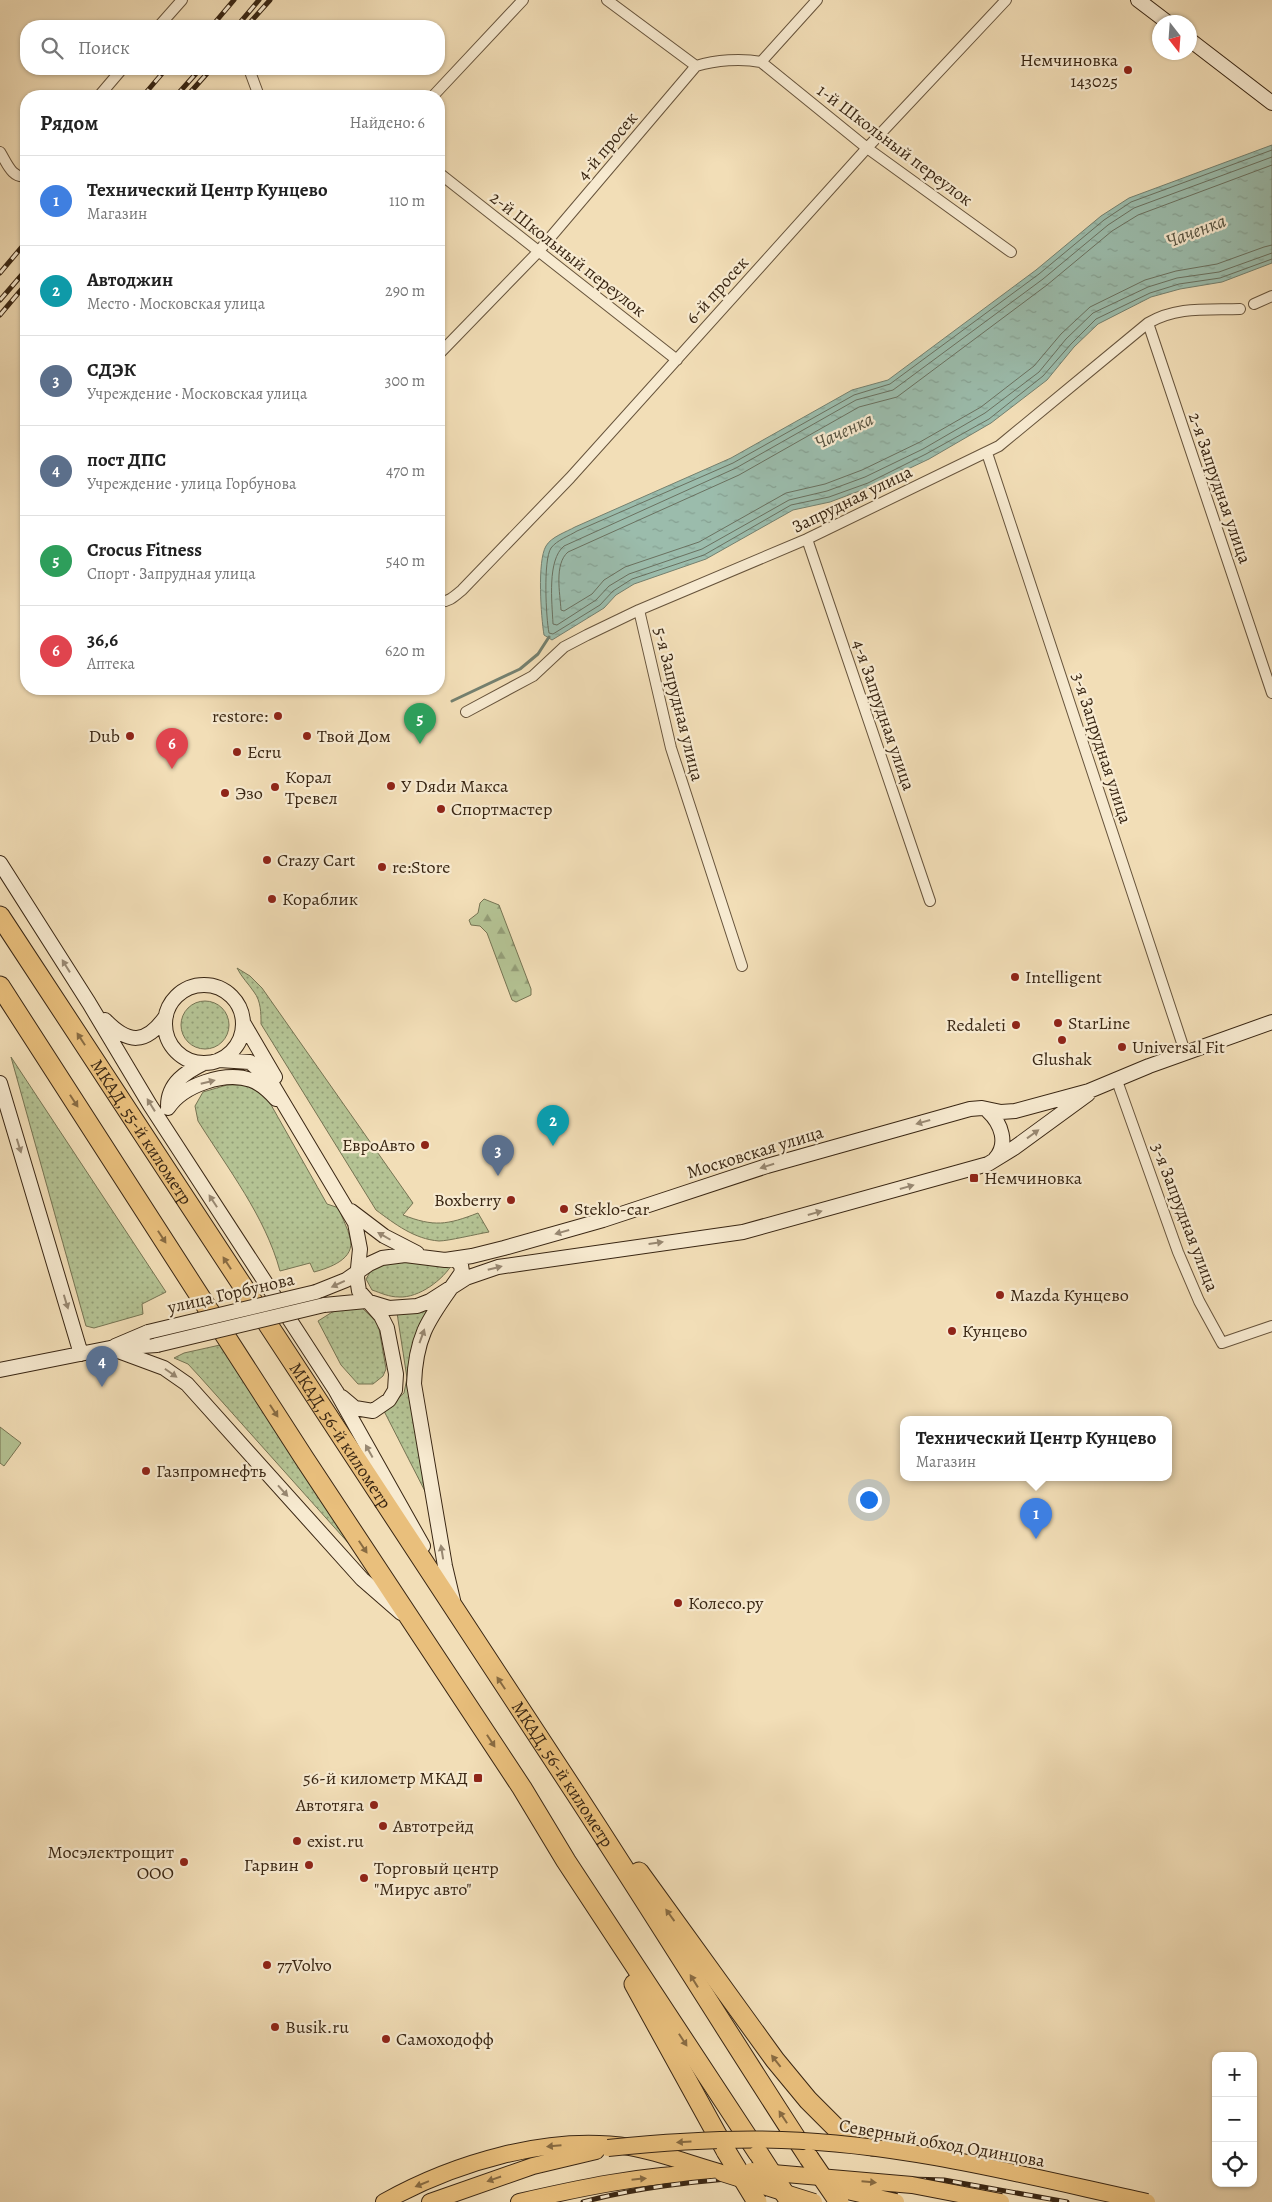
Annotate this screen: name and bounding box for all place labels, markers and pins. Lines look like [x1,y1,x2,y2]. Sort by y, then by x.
place label: Немчиновка 143025 [1020,48,1119,93]
marker: Немчиновка 143025 [1122,64,1134,76]
pin: 5 [404,703,436,744]
place label: restore: [212,704,268,728]
marker: restore: [272,710,284,722]
place label: Dub [88,724,120,748]
place label: Твой Дом [317,724,391,748]
pin: 6 [156,728,188,769]
marker: Dub [124,730,136,742]
marker: Твой Дом [301,730,313,742]
place label: Ecru [247,740,282,764]
marker: Ecru [231,746,243,758]
place label: Корал Тревел [285,765,338,810]
place label: У Dяdи Макса [401,774,509,798]
marker: У Dяdи Макса [385,780,397,792]
place label: Эзо [235,781,263,805]
marker: Корал Тревел [269,781,281,793]
marker: Эзо [219,787,231,799]
place label: Спортмастер [451,797,553,821]
marker: Спортмастер [435,803,447,815]
place label: Crazy Cart [277,848,355,872]
marker: Crazy Cart [261,854,273,866]
place label: re:Store [392,855,450,879]
marker: re:Store [376,861,388,873]
place label: Кораблик [282,887,358,911]
marker: Кораблик [266,893,278,905]
place label: Intelligent [1025,965,1102,989]
marker: Intelligent [1009,971,1021,983]
place label: StarLine [1068,1011,1130,1035]
place label: Redaleti [946,1013,1006,1037]
marker: StarLine [1052,1017,1064,1029]
marker: Redaleti [1010,1019,1022,1031]
marker: Glushak [1056,1034,1068,1046]
place label: Universal Fit [1132,1035,1225,1059]
marker: Universal Fit [1116,1041,1128,1053]
place label: Glushak [1032,1047,1092,1071]
pin: 2 [537,1105,569,1146]
place label: ЕвроАвто [342,1133,415,1157]
pin: 3 [482,1135,514,1176]
marker: ЕвроАвто [419,1139,431,1151]
place label: Немчиновка [984,1166,1083,1190]
marker: Немчиновка [968,1172,980,1184]
place label: Boxberry [434,1188,502,1212]
marker: Boxberry [505,1194,517,1206]
place label: Steklo-car [574,1197,650,1221]
marker: Steklo-car [558,1203,570,1215]
place label: Mazda Кунцево [1010,1283,1129,1307]
marker: Mazda Кунцево [994,1289,1006,1301]
place label: Кунцево [962,1319,1027,1343]
marker: Кунцево [946,1325,958,1337]
pin: 4 [86,1346,118,1387]
place label: Газпромнефть [156,1459,266,1483]
marker: Газпромнефть [140,1465,152,1477]
pin: 1 [1020,1498,1052,1539]
place label: Колесо.ру [688,1591,764,1615]
marker: Колесо.ру [672,1597,684,1609]
place label: 56-й километр МКАД [303,1766,468,1790]
marker: 56-й километр МКАД [472,1772,484,1784]
place label: Автотяга [295,1793,365,1817]
marker: Автотяга [368,1799,380,1811]
place label: Автотрейд [392,1814,474,1838]
marker: Автотрейд [377,1820,389,1832]
place label: exist.ru [307,1829,364,1853]
marker: exist.ru [291,1835,303,1847]
place label: Мосэлектрощит ООО [48,1840,174,1885]
place label: Гарвин [244,1853,299,1877]
marker: Мосэлектрощит ООО [178,1856,190,1868]
place label: Торговый центр "Мирус авто" [374,1856,499,1901]
marker: Гарвин [303,1859,315,1871]
marker: Торговый центр "Мирус авто" [358,1872,370,1884]
place label: 77Volvo [277,1953,332,1977]
marker: 77Volvo [261,1959,273,1971]
place label: Busik.ru [285,2015,349,2039]
marker: Busik.ru [269,2021,281,2033]
place label: Самоходофф [396,2027,494,2051]
marker: Самоходофф [380,2033,392,2045]

